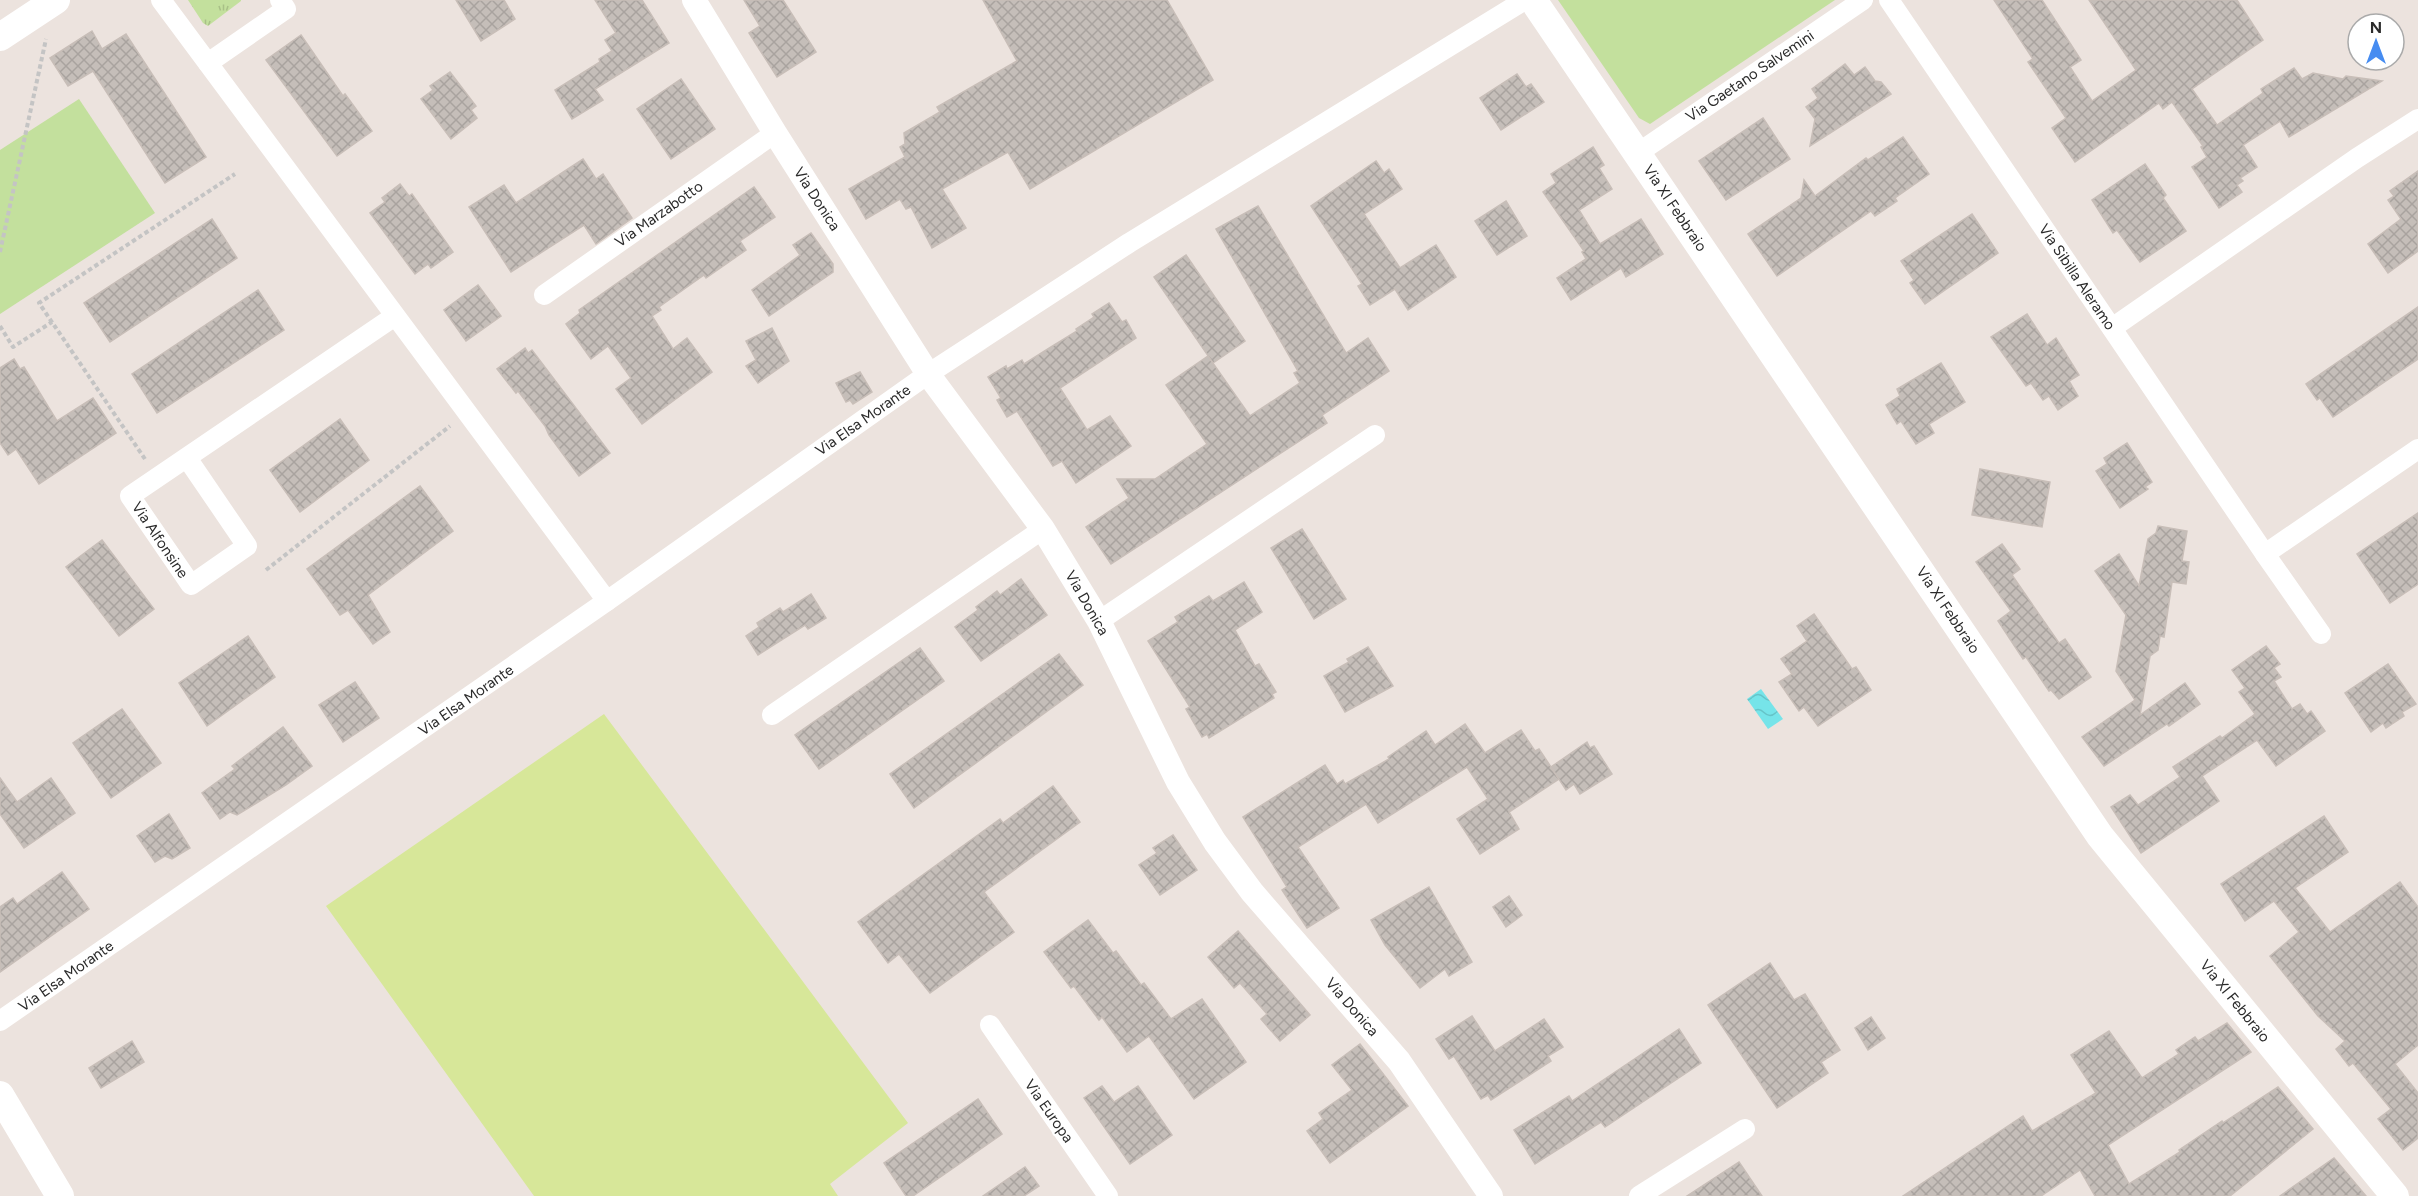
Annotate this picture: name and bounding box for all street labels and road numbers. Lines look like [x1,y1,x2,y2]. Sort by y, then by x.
street label: Via Gaetano Salvemini [1683,26,1817,126]
street label: Via XI Febbraio [1639,161,1711,255]
street label: Via Donica [790,164,844,234]
street label: Via Marzabotto [612,177,707,251]
street label: Via Sibilla Aleramo [2035,221,2119,334]
street label: Via Elsa Morante [812,380,914,460]
street label: Via Alfonsine [128,498,192,582]
street label: Via XI Febbraio [1912,563,1984,657]
street label: Via Donica [1061,567,1113,639]
street label: Via Elsa Morante [415,660,517,740]
street label: Via Elsa Morante [15,936,117,1016]
street label: Via XI Febbraio [2196,956,2274,1046]
street label: Via Donica [1322,974,1382,1040]
street label: Via Europa [1021,1076,1077,1146]

